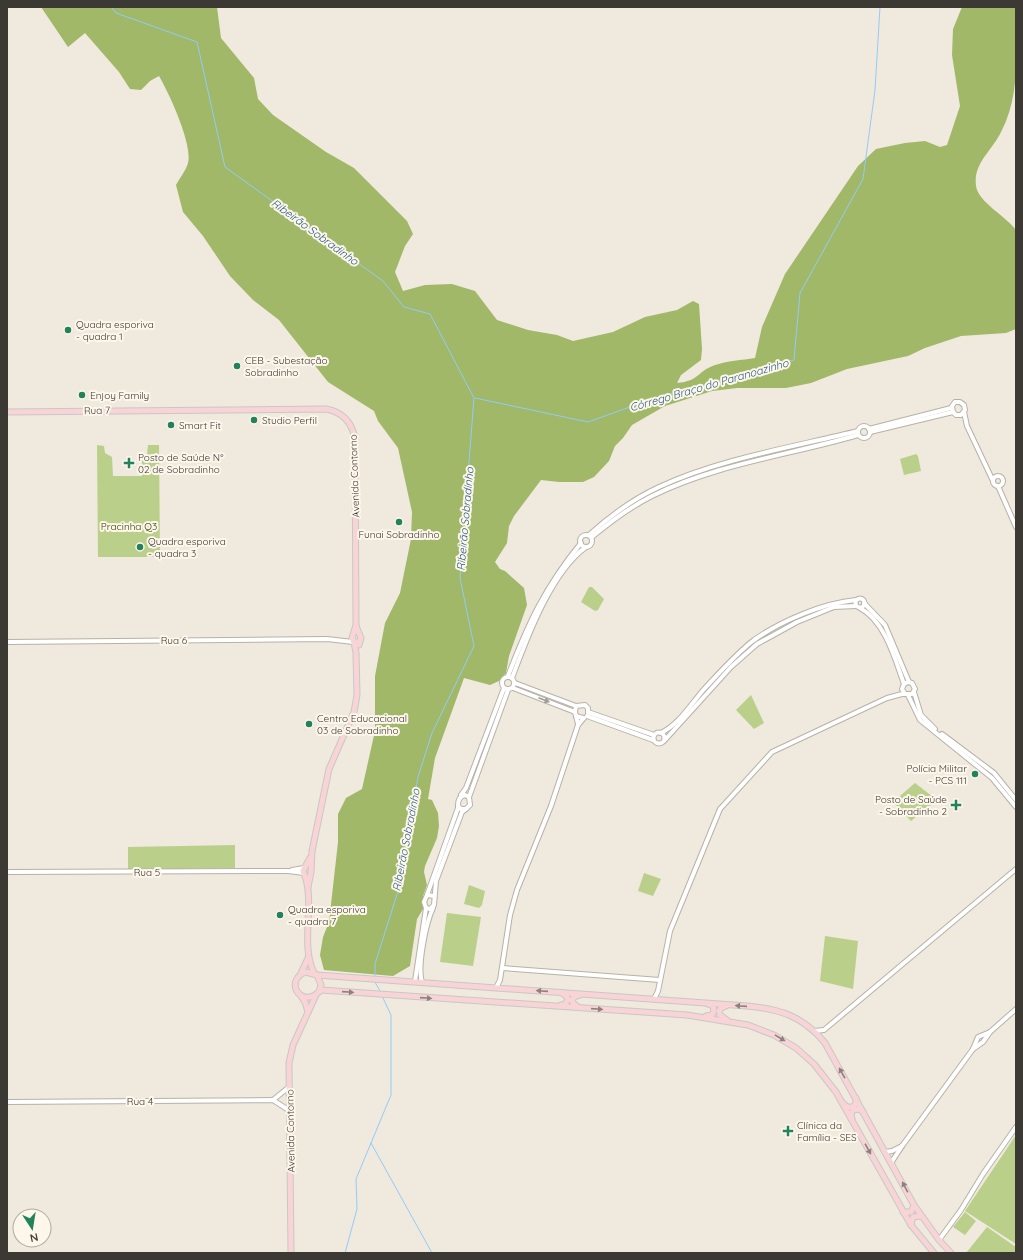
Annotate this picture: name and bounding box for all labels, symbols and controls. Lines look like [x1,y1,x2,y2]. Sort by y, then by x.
water label: Ribeirão Sobradinho [269,196,362,269]
place label: Quadra esporiva - quadra 1 [76,318,154,343]
marker: Quadra esporiva - quadra 1 [63,325,73,335]
place label: CEB - Subestação Sobradinho [245,354,328,379]
water label: Córrego Braço do Paranoazinho [628,355,791,414]
marker: CEB - Subestação Sobradinho [232,361,242,371]
place label: Enjoy Family [90,389,149,402]
marker: Enjoy Family [77,390,87,400]
street label: Rua 7 [84,404,110,417]
place label: Studio Perfil [262,414,317,427]
marker: Studio Perfil [249,415,259,425]
place label: Smart Fit [179,419,222,432]
marker: Smart Fit [166,420,176,430]
street label: Avenida Contorno [347,434,362,518]
place label: Posto de Saúde N° 02 de Sobradinho [138,451,224,476]
marker: Posto de Saúde N° 02 de Sobradinho [123,457,135,469]
water label: Ribeirão Sobradinho [453,465,477,571]
marker: Funai Sobradinho [394,517,404,527]
park label: Pracinha Q3 [101,520,157,533]
place label: Funai Sobradinho [358,528,440,541]
place label: Quadra esporiva - quadra 3 [148,535,226,560]
marker: Quadra esporiva - quadra 3 [135,542,145,552]
street label: Rua 6 [161,634,188,647]
one-way arrow [538,697,550,703]
place label: Centro Educacional 03 de Sobradinho [317,712,407,737]
marker: Centro Educacional 03 de Sobradinho [304,719,314,729]
place label: Polícia Militar - PCS 111 [906,762,967,787]
marker: Polícia Militar - PCS 111 [970,769,980,779]
water label: Ribeirão Sobradinho [389,786,423,892]
place label: Posto de Saúde - Sobradinho 2 [875,793,947,818]
marker: Posto de Saúde - Sobradinho 2 [950,799,962,811]
street label: Rua 5 [134,866,160,879]
place label: Quadra esporiva - quadra 7 [288,903,366,928]
marker: Quadra esporiva - quadra 7 [275,910,285,920]
one-way arrow [536,988,548,995]
one-way arrow [342,989,354,996]
one-way arrow [420,994,432,1001]
one-way arrow [735,1003,747,1010]
one-way arrow [591,1006,604,1012]
one-way arrow [774,1035,786,1042]
one-way arrow [839,1068,846,1079]
street label: Avenida Contorno [283,1089,298,1173]
street label: Rua 4 [127,1095,153,1108]
place label: Clínica da Família - SES [797,1119,857,1144]
marker: Clínica da Família - SES [782,1125,794,1137]
one-way arrow [865,1143,871,1155]
one-way arrow [901,1182,908,1193]
north arrow [12,1208,52,1248]
text: N [29,1230,39,1245]

